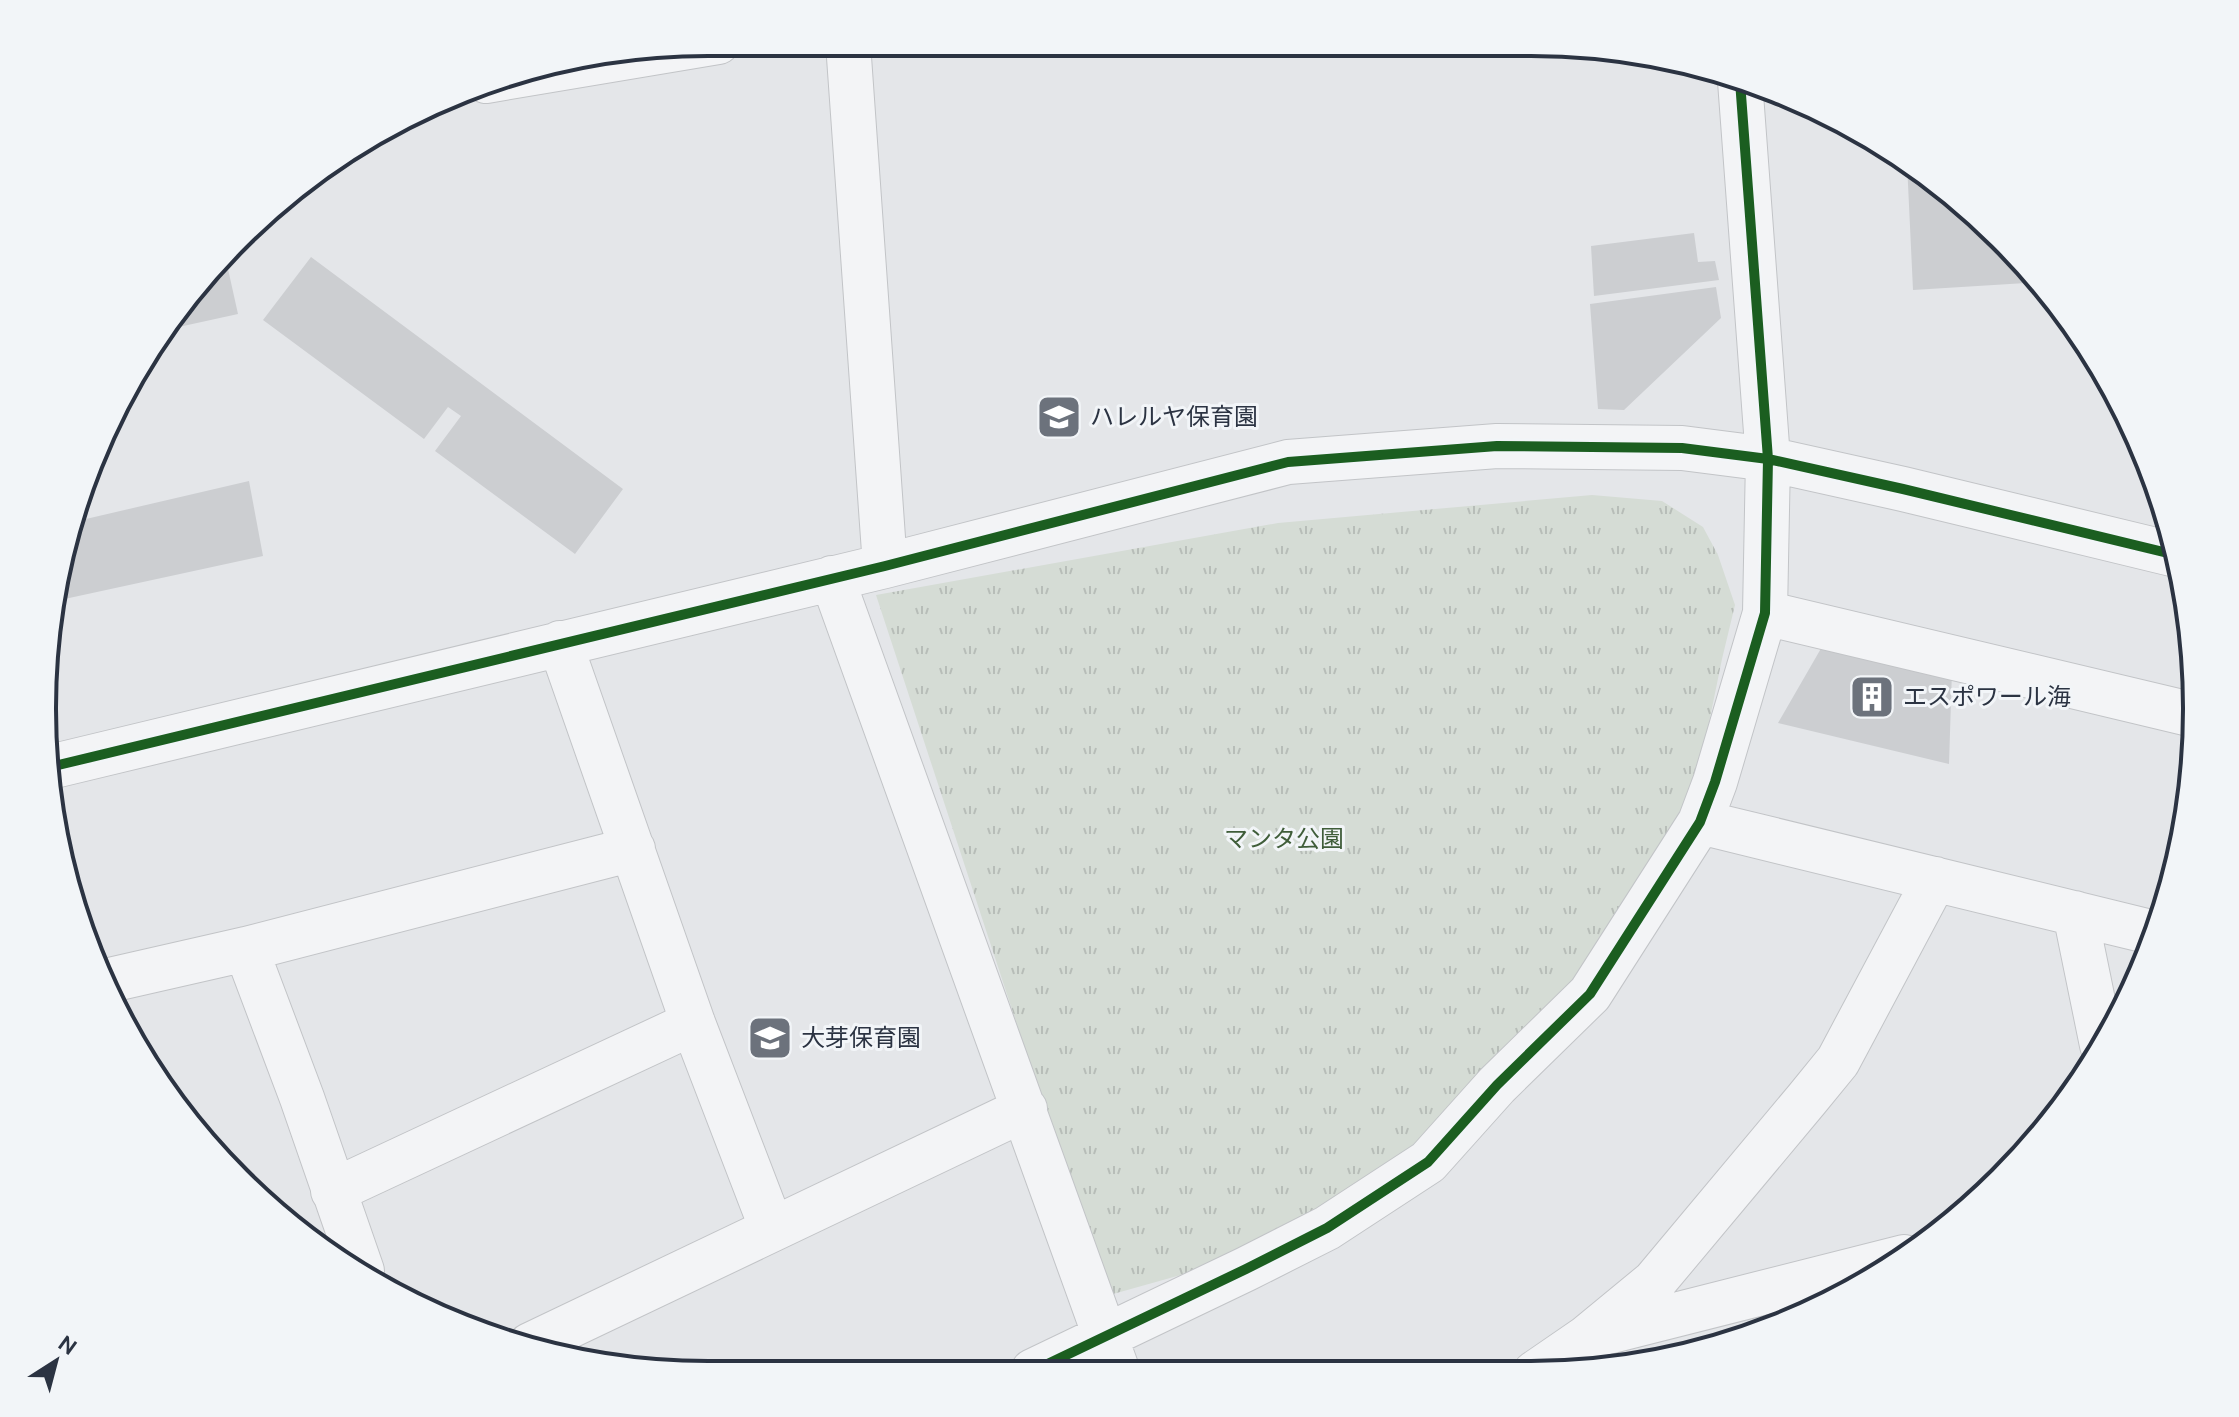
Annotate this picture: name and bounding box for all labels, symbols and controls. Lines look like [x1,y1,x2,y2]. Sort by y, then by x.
school or university icon: ハレルヤ保育園 [1035,393,1083,441]
place label: ハレルヤ保育園 [1090,403,1258,430]
building icon: エスポワール海 [1848,673,1896,721]
place label: エスポワール海 [1903,683,2071,710]
park label: マンタ公園 [1224,825,1344,852]
school or university icon: 大芽保育園 [746,1014,794,1062]
place label: 大芽保育園 [801,1024,921,1051]
north arrow [16,1321,96,1401]
text: N [54,1329,82,1359]

